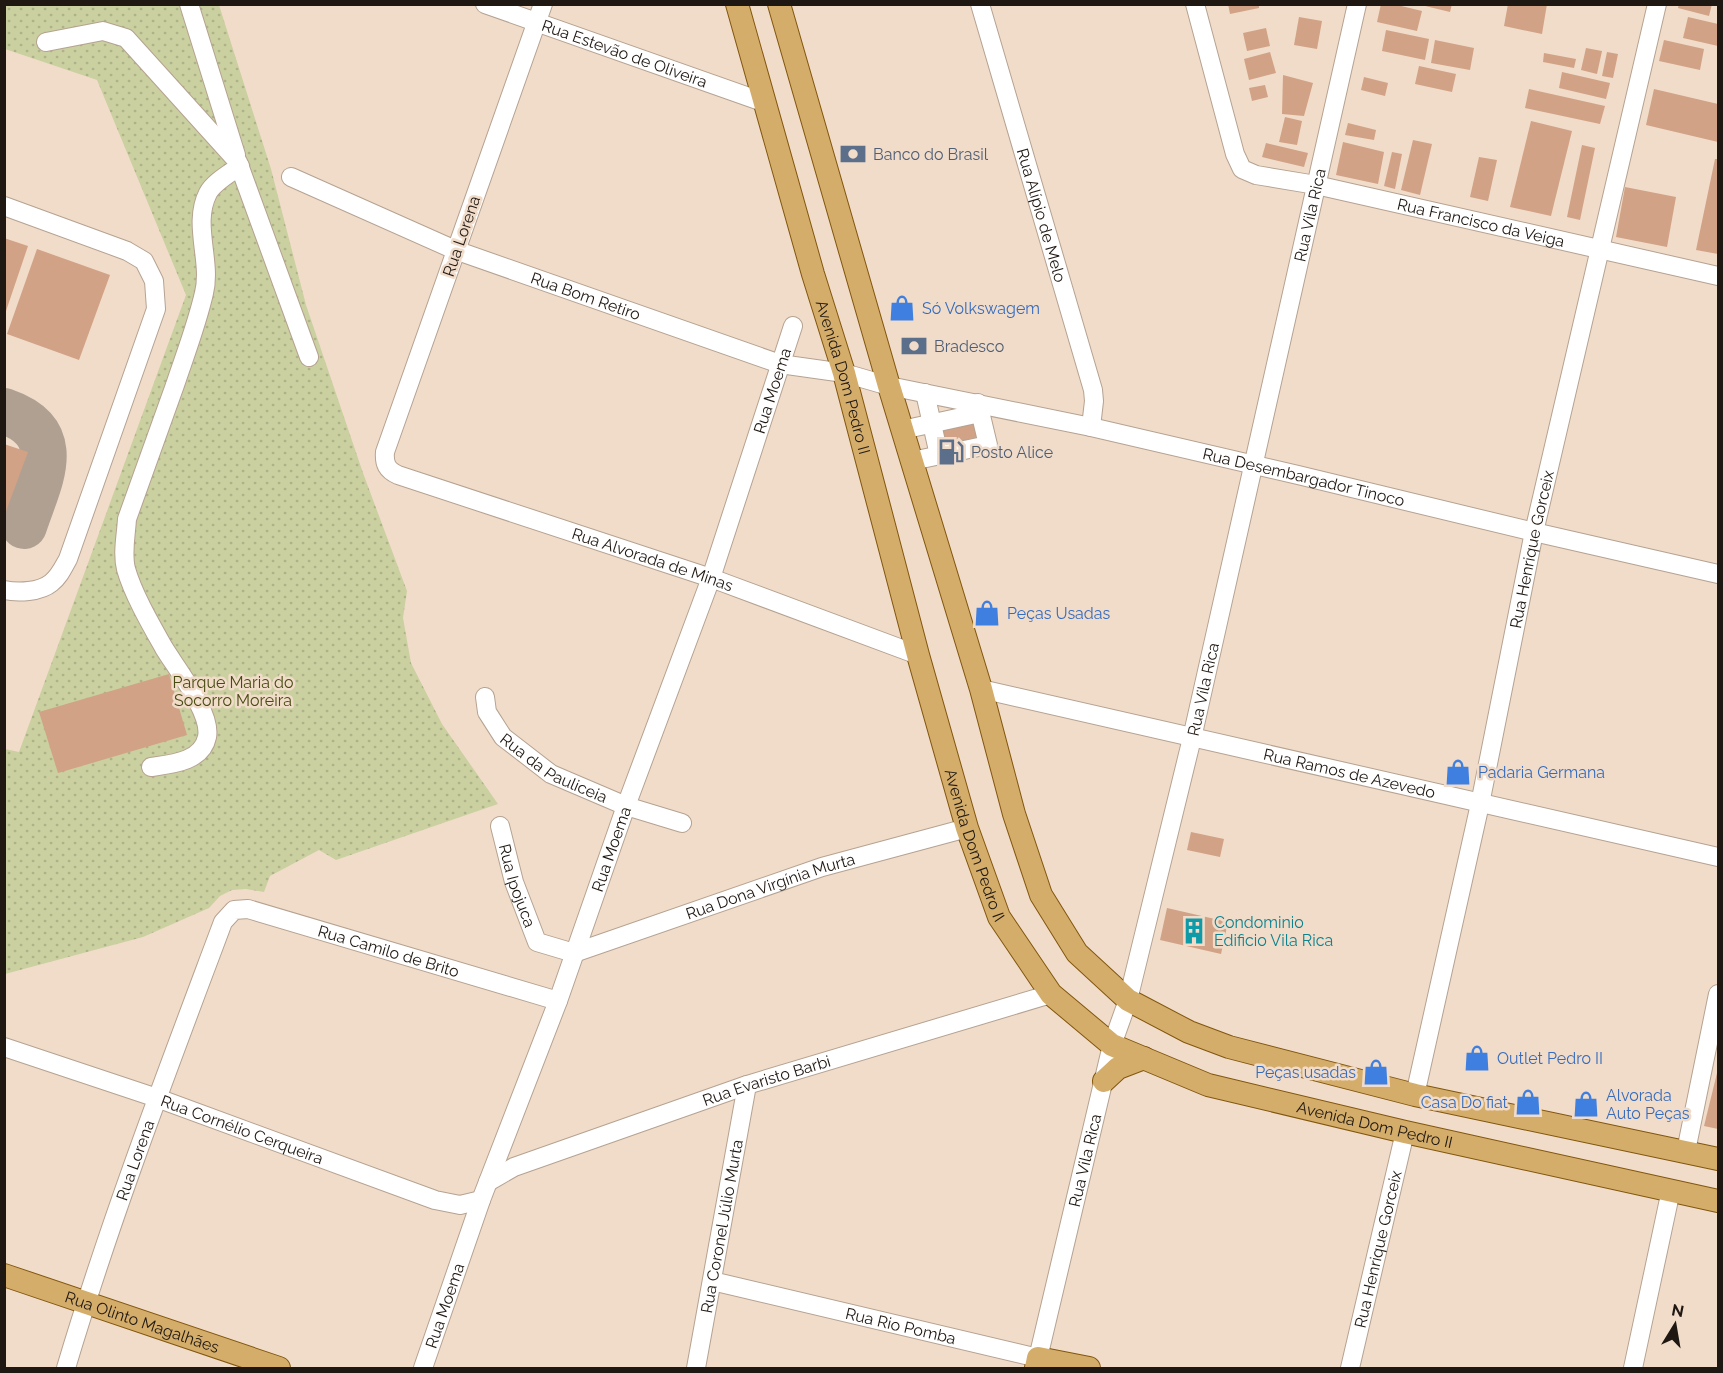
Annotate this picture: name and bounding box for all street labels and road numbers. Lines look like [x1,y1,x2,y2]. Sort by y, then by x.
street label: Rua Estevão de Oliveira [539,16,710,92]
street label: Rua Alípio de Melo [1013,146,1070,284]
street label: Rua Vila Rica [1290,167,1330,264]
street label: Rua Lorena [439,193,484,279]
street label: Rua Francisco da Veiga [1395,195,1566,251]
street label: Rua Bom Retiro [528,268,643,324]
street label: Avenida Dom Pedro II [812,298,874,456]
street label: Rua Moema [750,346,795,436]
street label: Rua Desembargador Tinoco [1201,444,1406,510]
street label: Rua Henrique Gorceix [1506,468,1558,630]
street label: Rua Alvorada de Minas [569,524,736,596]
street label: Rua Vila Rica [1184,641,1223,738]
street label: Rua da Pauliceia [496,729,610,807]
street label: Rua Ramos de Azevedo [1262,745,1437,802]
street label: Avenida Dom Pedro II [941,767,1008,926]
street label: Rua Moema [588,804,635,894]
street label: Rua Ipojuca [495,842,539,930]
street label: Rua Dona Virgínia Murta [683,850,857,924]
street label: Rua Camilo de Brito [316,921,462,981]
street label: Rua Evaristo Barbi [700,1052,833,1110]
street label: Rua Cornélio Cerqueira [158,1091,326,1168]
street label: Avenida Dom Pedro II [1295,1098,1454,1152]
street label: Rua Vila Rica [1065,1112,1105,1209]
street label: Rua Lorena [112,1117,158,1203]
street label: Rua Coronel Júlio Murta [697,1138,747,1315]
street label: Rua Henrique Gorceix [1351,1169,1406,1330]
street label: Rua Moema [422,1261,469,1351]
street label: Rua Olinto Magalhães [63,1287,222,1357]
street label: Rua Rio Pomba [844,1304,958,1348]

